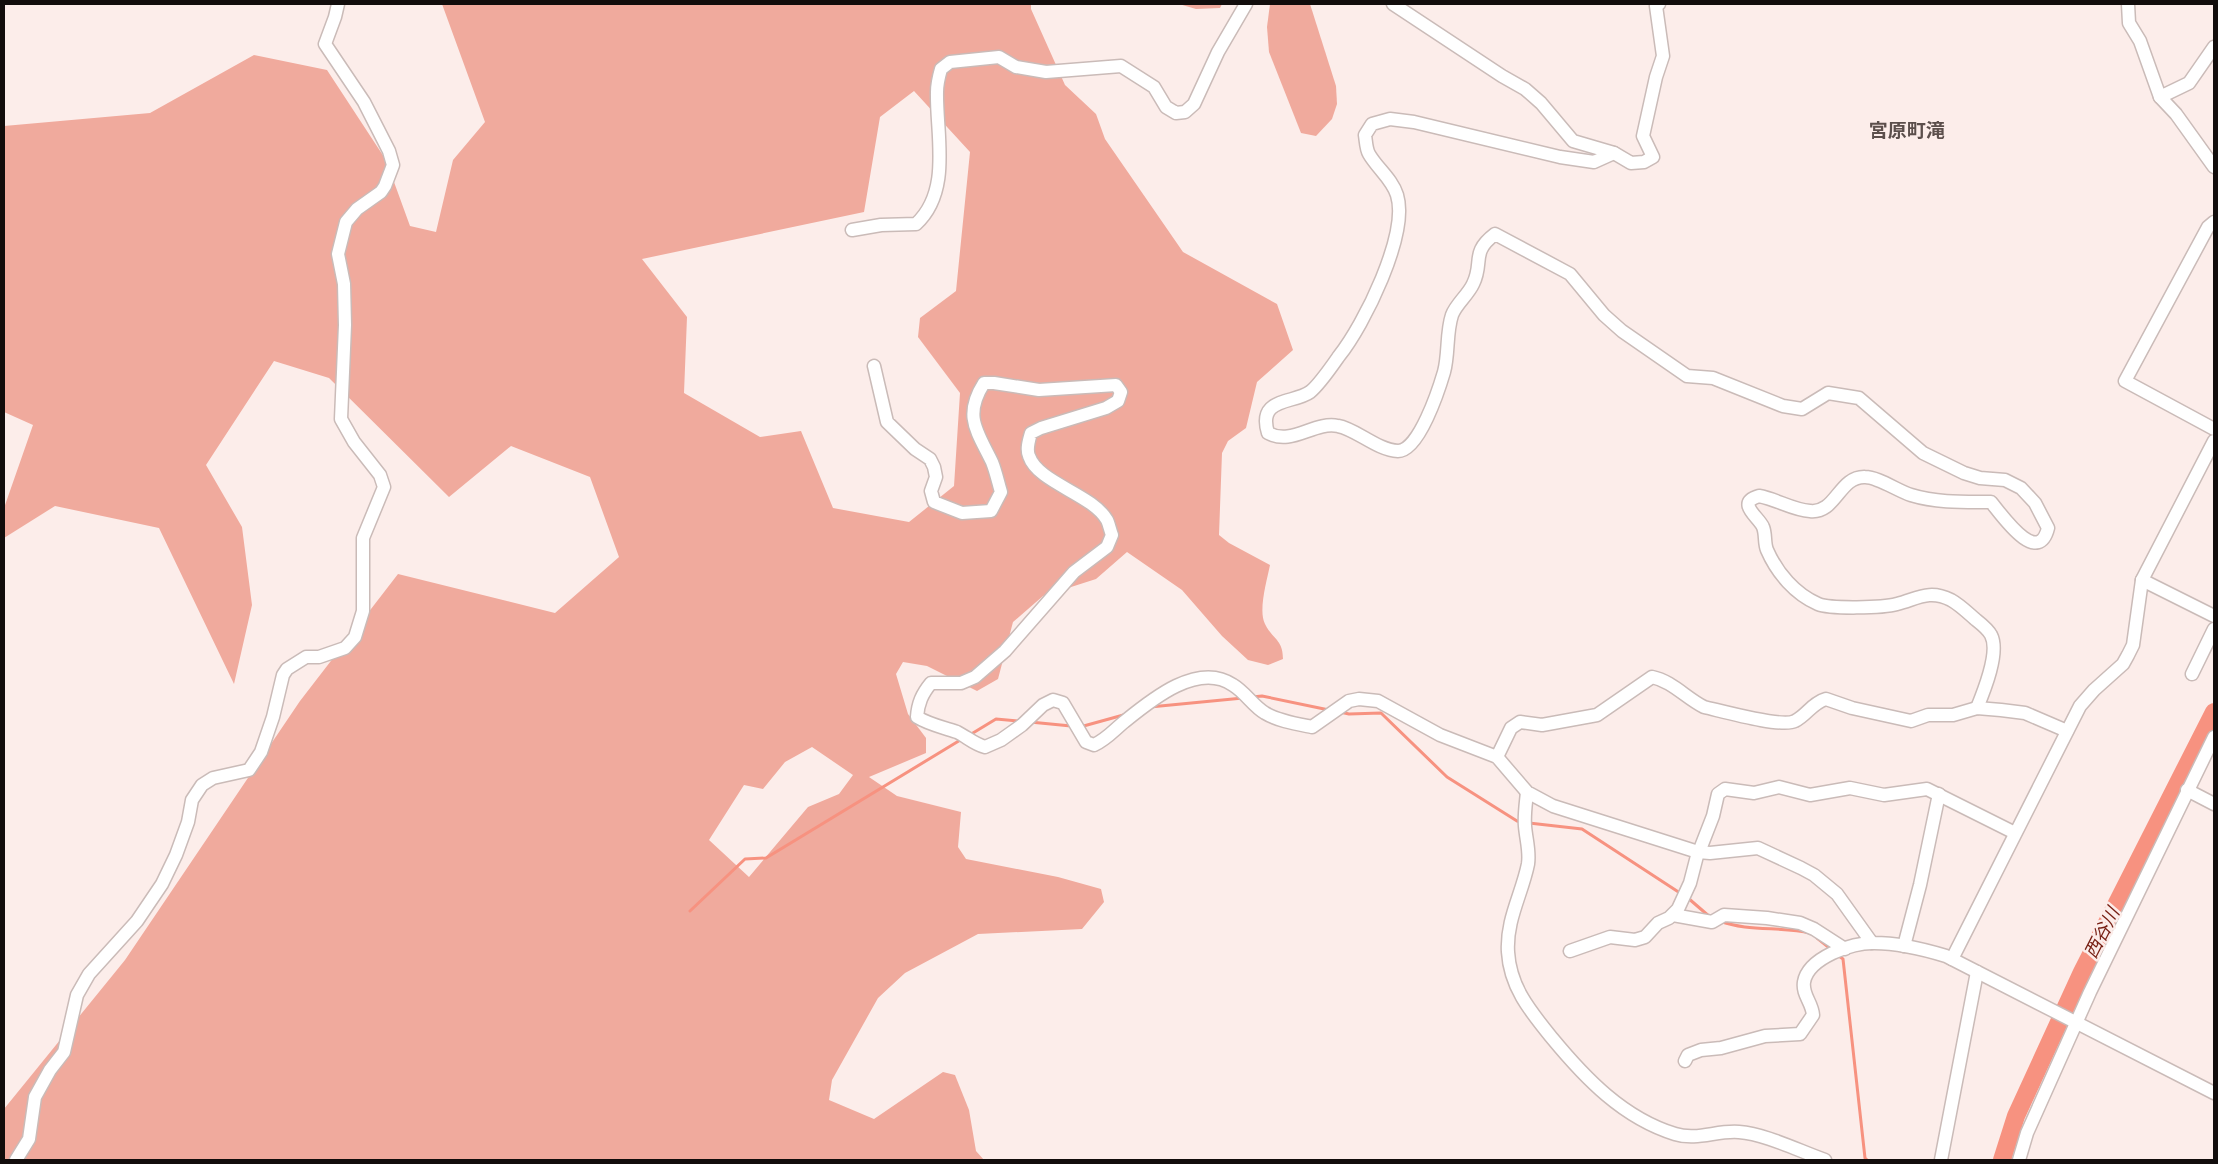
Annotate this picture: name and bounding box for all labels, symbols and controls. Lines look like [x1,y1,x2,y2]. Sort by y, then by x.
district label: 宮原町滝 [1869,120,1945,141]
water label: 西谷川 [2081,903,2124,962]

